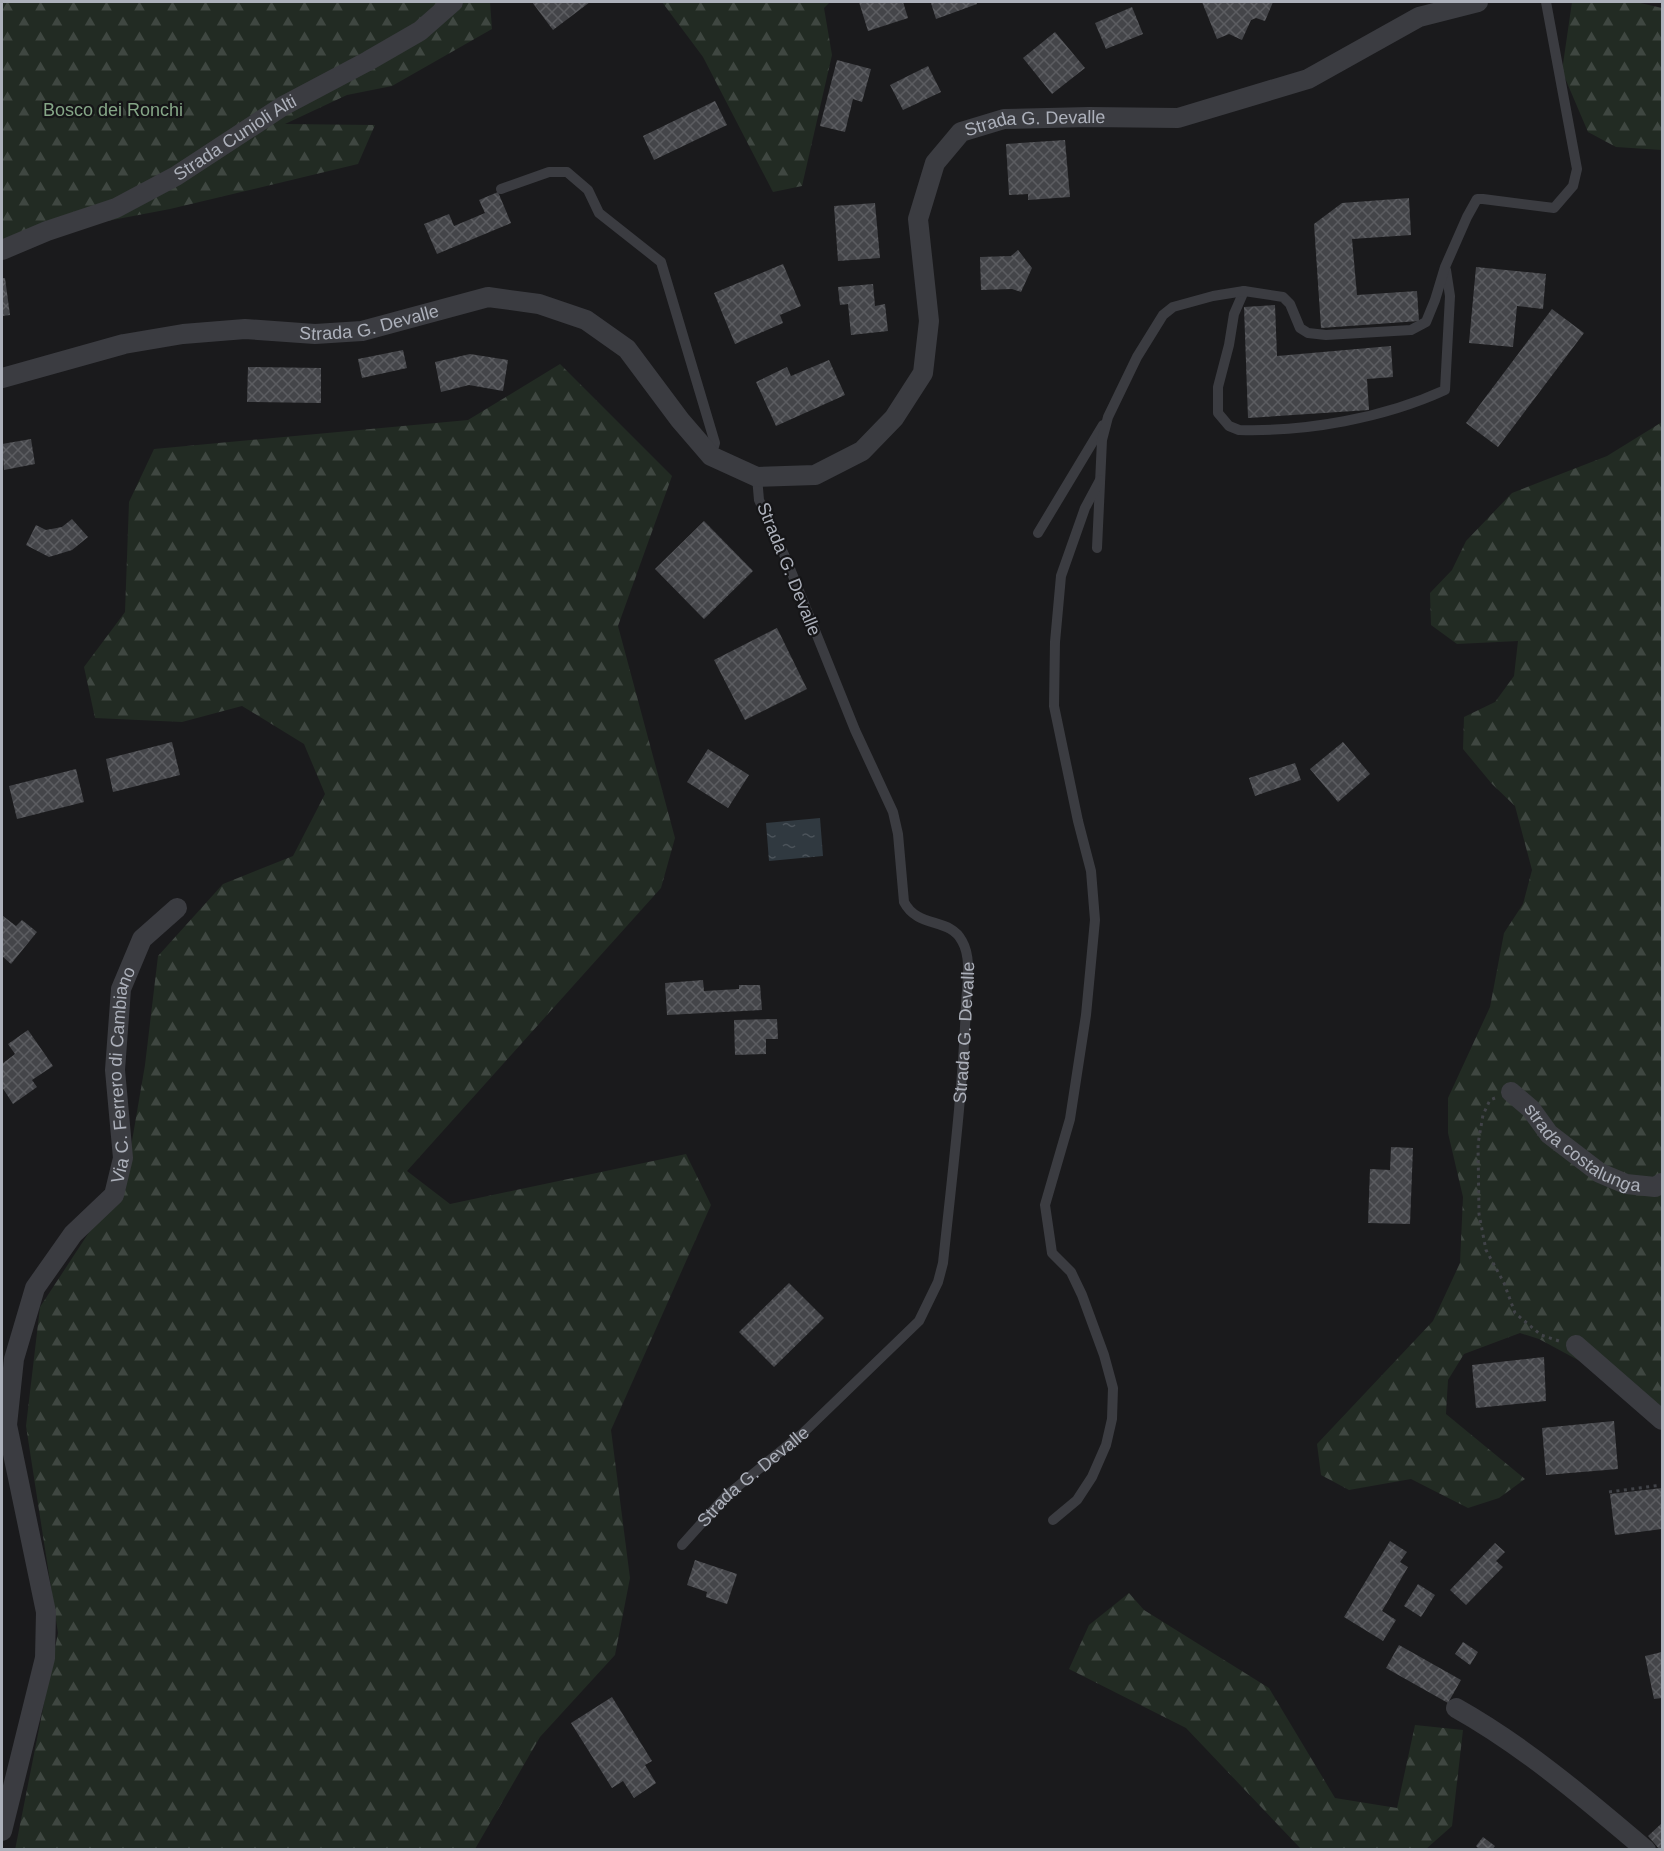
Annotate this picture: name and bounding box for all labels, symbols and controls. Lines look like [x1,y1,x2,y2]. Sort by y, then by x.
street label: Strada Cunioli Alti [170,91,300,185]
park label: Bosco dei Ronchi [43,100,183,120]
street label: Strada G. Devalle [962,107,1106,140]
street label: Strada G. Devalle [298,301,441,344]
street label: Strada G. Devalle [753,499,825,639]
street label: Strada G. Devalle [950,961,978,1104]
street label: Via C. Ferrero di Cambiano [105,963,139,1185]
street label: strada costalunga [1520,1100,1643,1196]
street label: Strada G. Devalle [693,1422,813,1531]

